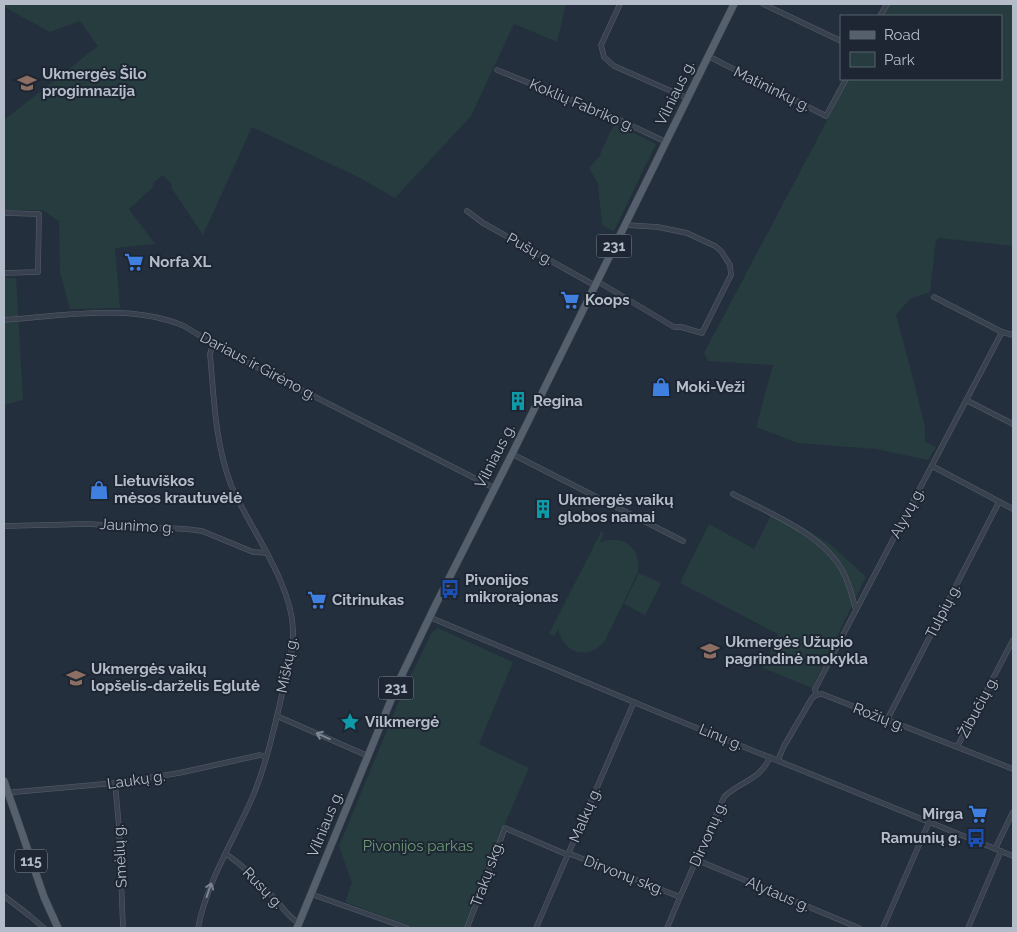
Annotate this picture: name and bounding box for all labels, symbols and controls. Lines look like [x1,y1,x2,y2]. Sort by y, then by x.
legend [840,15,1002,80]
text: Road [884,26,920,44]
text: Park [884,51,915,69]
street label: Vilniaus g. [652,58,698,128]
street label: Matininkų g. [731,63,813,115]
place label: Ukmergės Šilo progimnazija [42,65,147,100]
school or university icon: Ukmergės Šilo progimnazija [16,72,38,94]
street label: Koklių Fabriko g. [527,75,637,135]
street label: Pušų g. [504,229,556,269]
road number: 231 [596,235,632,258]
supermarket icon: Norfa XL [123,251,145,273]
place label: Norfa XL [149,253,211,271]
supermarket icon: Koops [559,289,581,311]
place label: Koops [585,291,630,309]
street label: Dariaus ir Girėno g. [197,328,319,404]
shop icon: Moki-Veži [650,376,672,398]
place label: Moki-Veži [676,378,745,396]
building icon: Regina [507,390,529,412]
place label: Regina [533,392,583,410]
street label: Vilniaus g. [471,421,519,491]
place label: Lietuviškos mėsos krautuvėlė [114,472,242,507]
shop icon: Lietuviškos mėsos krautuvėlė [88,479,110,501]
street label: Alyvų g. [886,485,928,541]
place label: Ukmergės vaikų globos namai [558,491,673,526]
building icon: Ukmergės vaikų globos namai [532,498,554,520]
street label: Jaunimo g. [99,515,175,537]
place label: Pivonijos mikrorajonas [465,571,558,606]
bus stop icon: Pivonijos mikrorajonas [439,578,461,600]
street label: Tulpių g. [922,581,964,641]
supermarket icon: Citrinukas [306,589,328,611]
place label: Citrinukas [332,591,404,609]
place label: Ukmergės Užupio pagrindinė mokykla [725,633,868,668]
street label: Miškų g. [273,636,301,694]
school or university icon: Ukmergės Užupio pagrindinė mokykla [699,640,721,662]
place label: Ukmergės vaikų lopšelis-darželis Eglutė [91,660,260,695]
school or university icon: Ukmergės vaikų lopšelis-darželis Eglutė [65,667,87,689]
street label: Žibučių g. [954,673,1002,741]
road number: 231 [378,676,414,700]
street label: Rožių g. [851,699,907,735]
place icon: Vilkmergė [339,711,361,733]
place label: Vilkmergė [365,713,439,731]
street label: Linų g. [696,720,746,754]
one-way arrow [316,730,331,740]
street label: Laukų g. [106,767,166,793]
street label: Malkų g. [565,785,605,845]
street label: Vilniaus g. [304,788,346,860]
street label: Dirvonų g. [686,799,730,869]
supermarket icon: Mirga [967,803,989,825]
place label: Mirga [922,805,963,823]
street label: Smėlių g. [109,824,131,888]
bus stop icon: Ramunių g. [965,827,987,849]
place label: Ramunių g. [881,829,961,847]
park label: Pivonijos parkas [363,837,473,855]
street label: Trakų skg. [467,839,507,909]
road number: 115 [15,849,47,872]
street label: Dirvonų skg. [581,851,667,899]
street label: Rusų g. [239,864,287,912]
street label: Alytaus g. [743,873,813,915]
one-way arrow [205,882,214,898]

